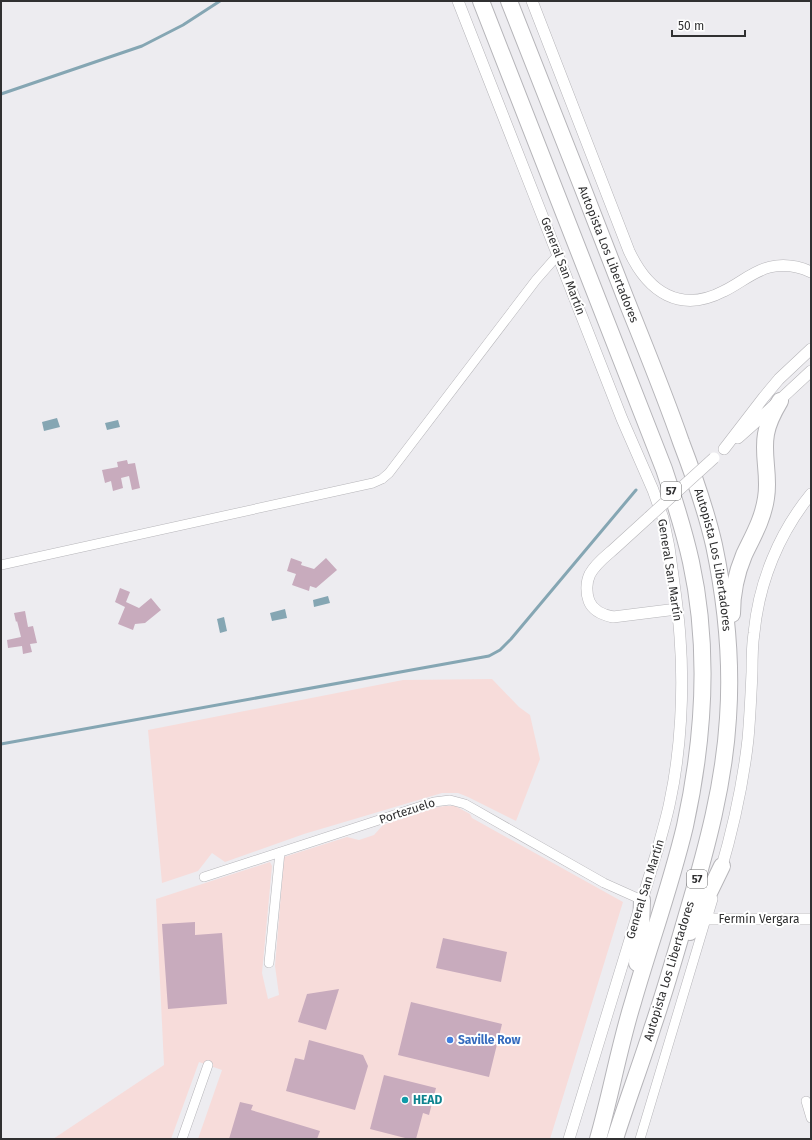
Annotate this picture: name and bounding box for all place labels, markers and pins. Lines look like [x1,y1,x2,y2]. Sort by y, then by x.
place label: Saville Row [458,1033,521,1047]
marker: Saville Row [445,1035,455,1045]
place label: HEAD [413,1093,442,1107]
marker: HEAD [400,1095,410,1105]

